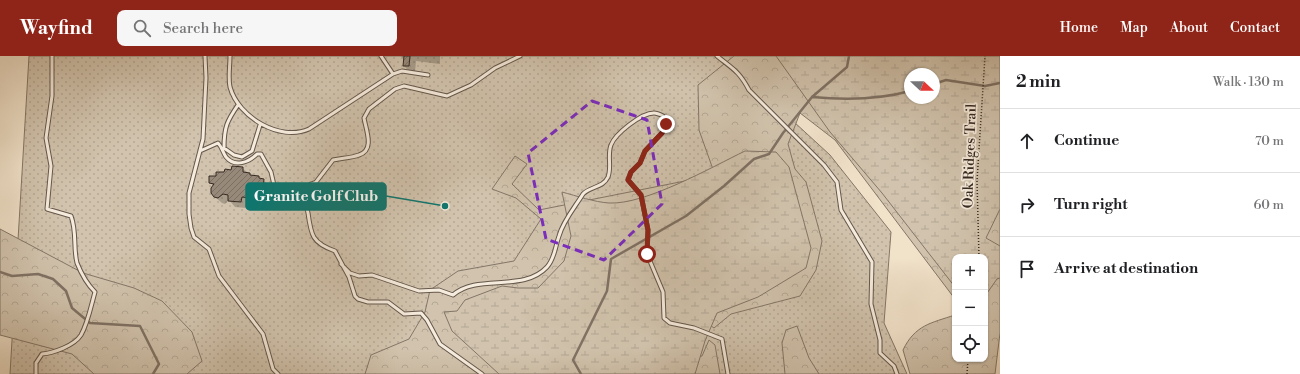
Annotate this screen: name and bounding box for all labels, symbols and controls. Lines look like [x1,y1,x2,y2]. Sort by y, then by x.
search box [117,10,397,46]
text: Wayfind [20,16,93,40]
icon: search [131,17,153,39]
text: Search here [163,19,243,38]
text: Home [1060,19,1098,37]
text: Map [1120,19,1148,37]
text: About [1170,19,1208,37]
text: Contact [1230,19,1280,37]
north arrow [904,68,940,104]
text: 2 min [1016,71,1061,93]
text: Walk · 130 m [1213,74,1284,90]
street label: Oak Ridges Trail [959,103,981,209]
route end [657,115,675,133]
icon: ahead [1016,130,1038,152]
text: Continue [1054,131,1119,150]
text: 70 m [1255,133,1284,149]
callout: Granite Golf Club [246,183,386,210]
text: Granite Golf Club [254,187,378,206]
icon: right [1016,194,1038,216]
text: Turn right [1054,195,1128,214]
text: 60 m [1253,197,1284,213]
route start [638,245,656,263]
map controls [952,254,988,362]
button: + [952,254,988,290]
icon: arrive [1016,258,1038,280]
text: Arrive at destination [1054,259,1198,278]
button: − [952,290,988,326]
button: locate [952,326,988,362]

